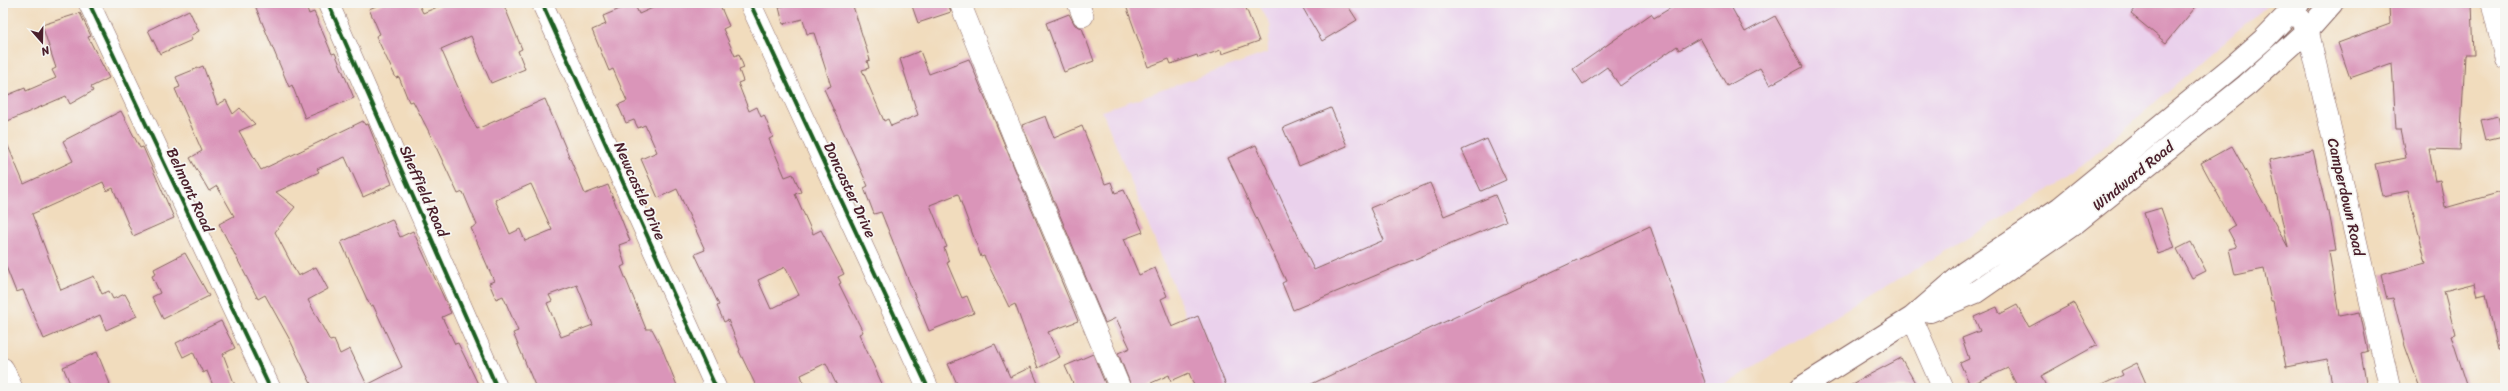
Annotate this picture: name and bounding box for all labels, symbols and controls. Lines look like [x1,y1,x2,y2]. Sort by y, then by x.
north arrow [22,22,62,62]
text: N [38,40,53,61]
street label: Windward Road [2086,134,2181,217]
street label: Camperdown Road [2320,136,2372,259]
street label: Newcastle Drive [607,138,673,245]
street label: Doncaster Drive [816,138,884,243]
street label: Sheffield Road [392,141,456,242]
street label: Belmont Road [159,143,222,238]

